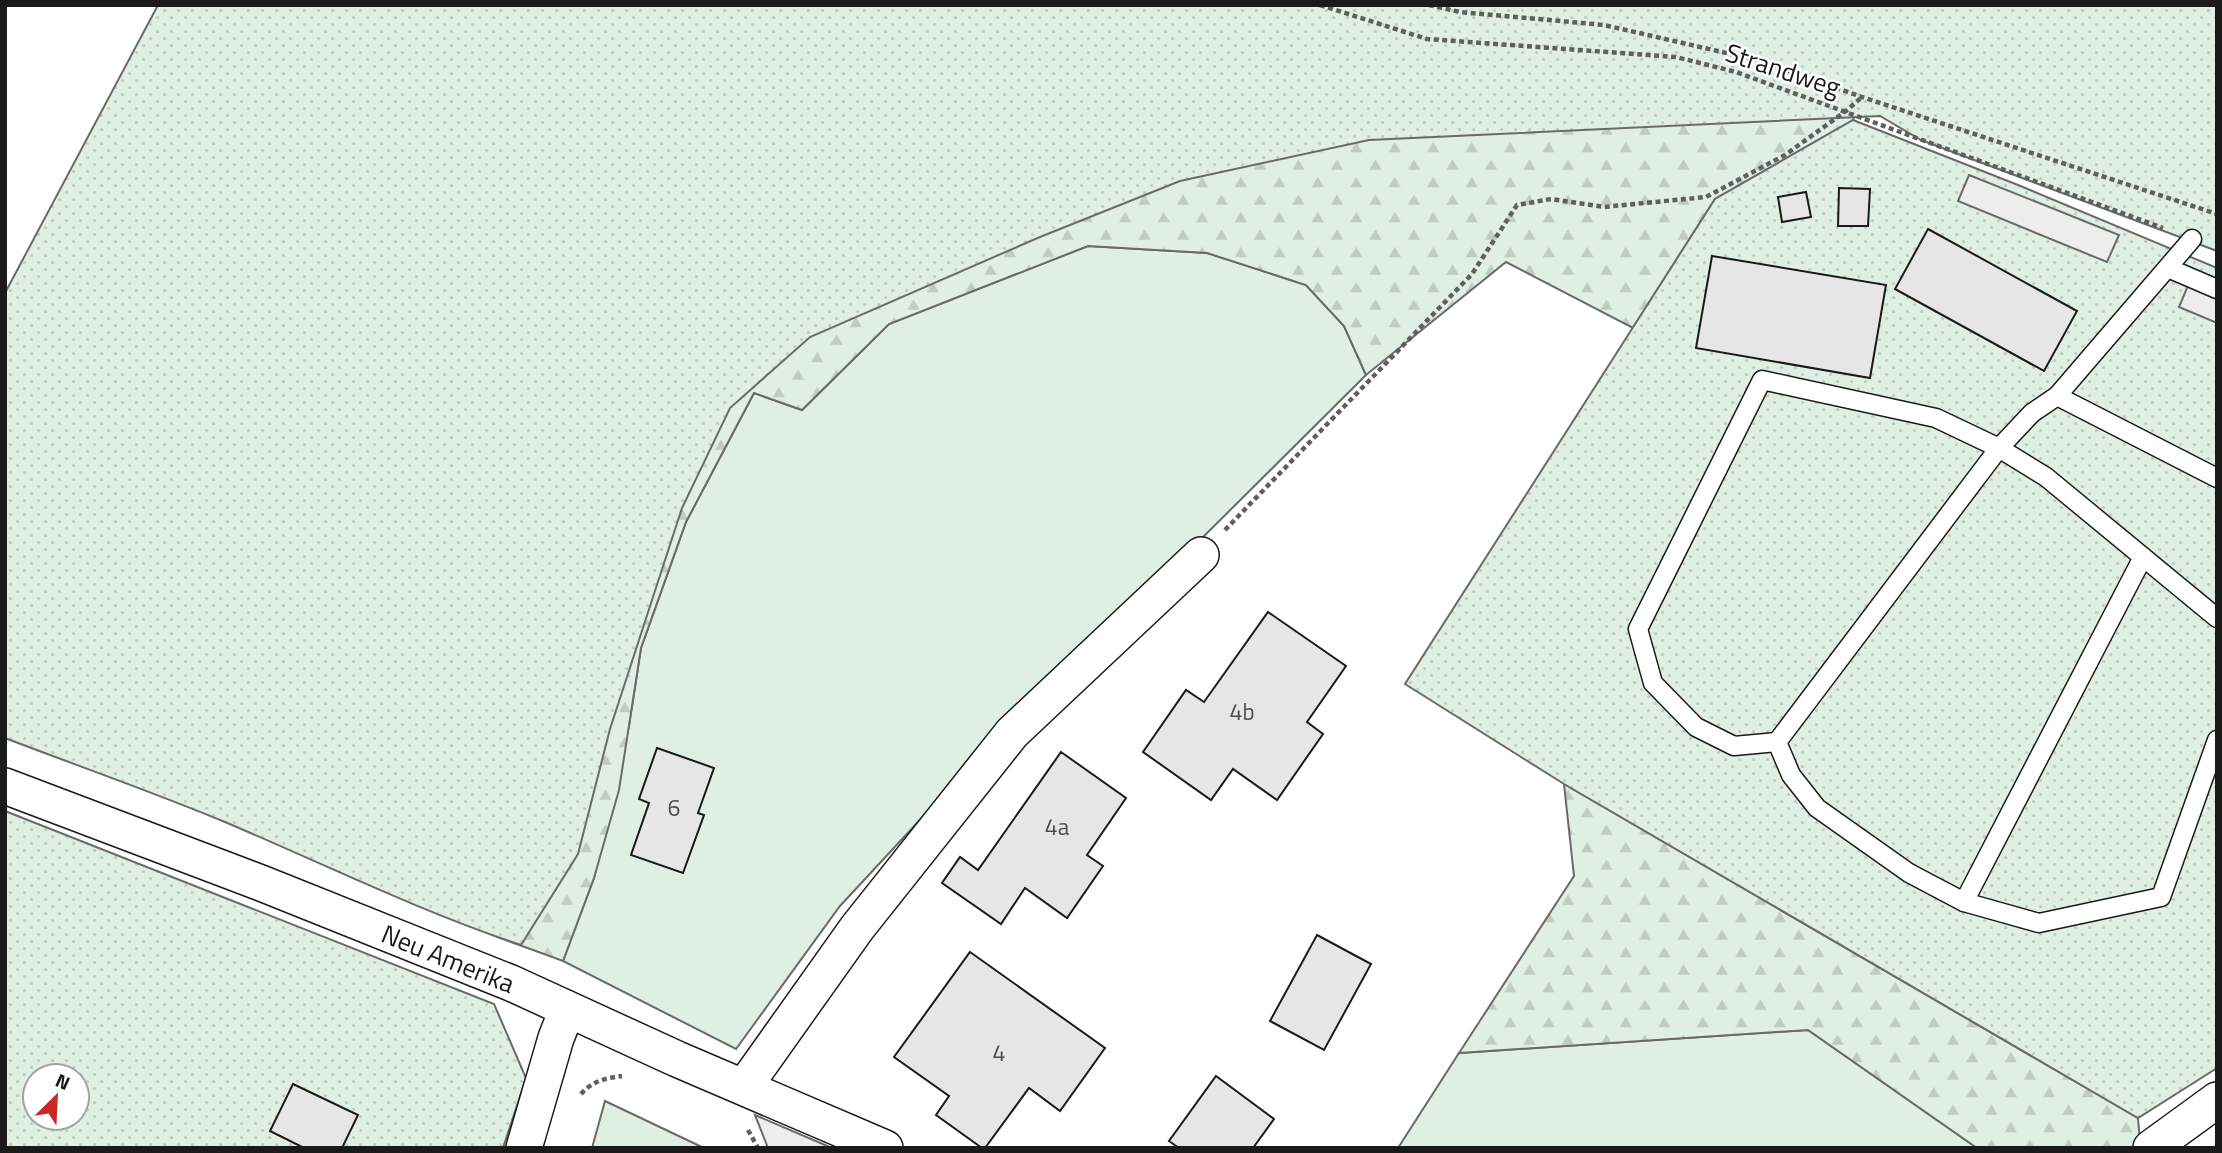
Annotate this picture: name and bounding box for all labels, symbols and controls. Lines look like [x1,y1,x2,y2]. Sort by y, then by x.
street label: Strandweg [1721,33,1846,106]
house number: 4b [1230,694,1254,729]
house number: 6 [668,790,680,825]
house number: 4a [1045,809,1070,844]
street label: Neu Amerika [376,914,521,1003]
house number: 4 [993,1035,1005,1070]
north arrow [21,1062,91,1132]
text: N [51,1065,75,1097]

